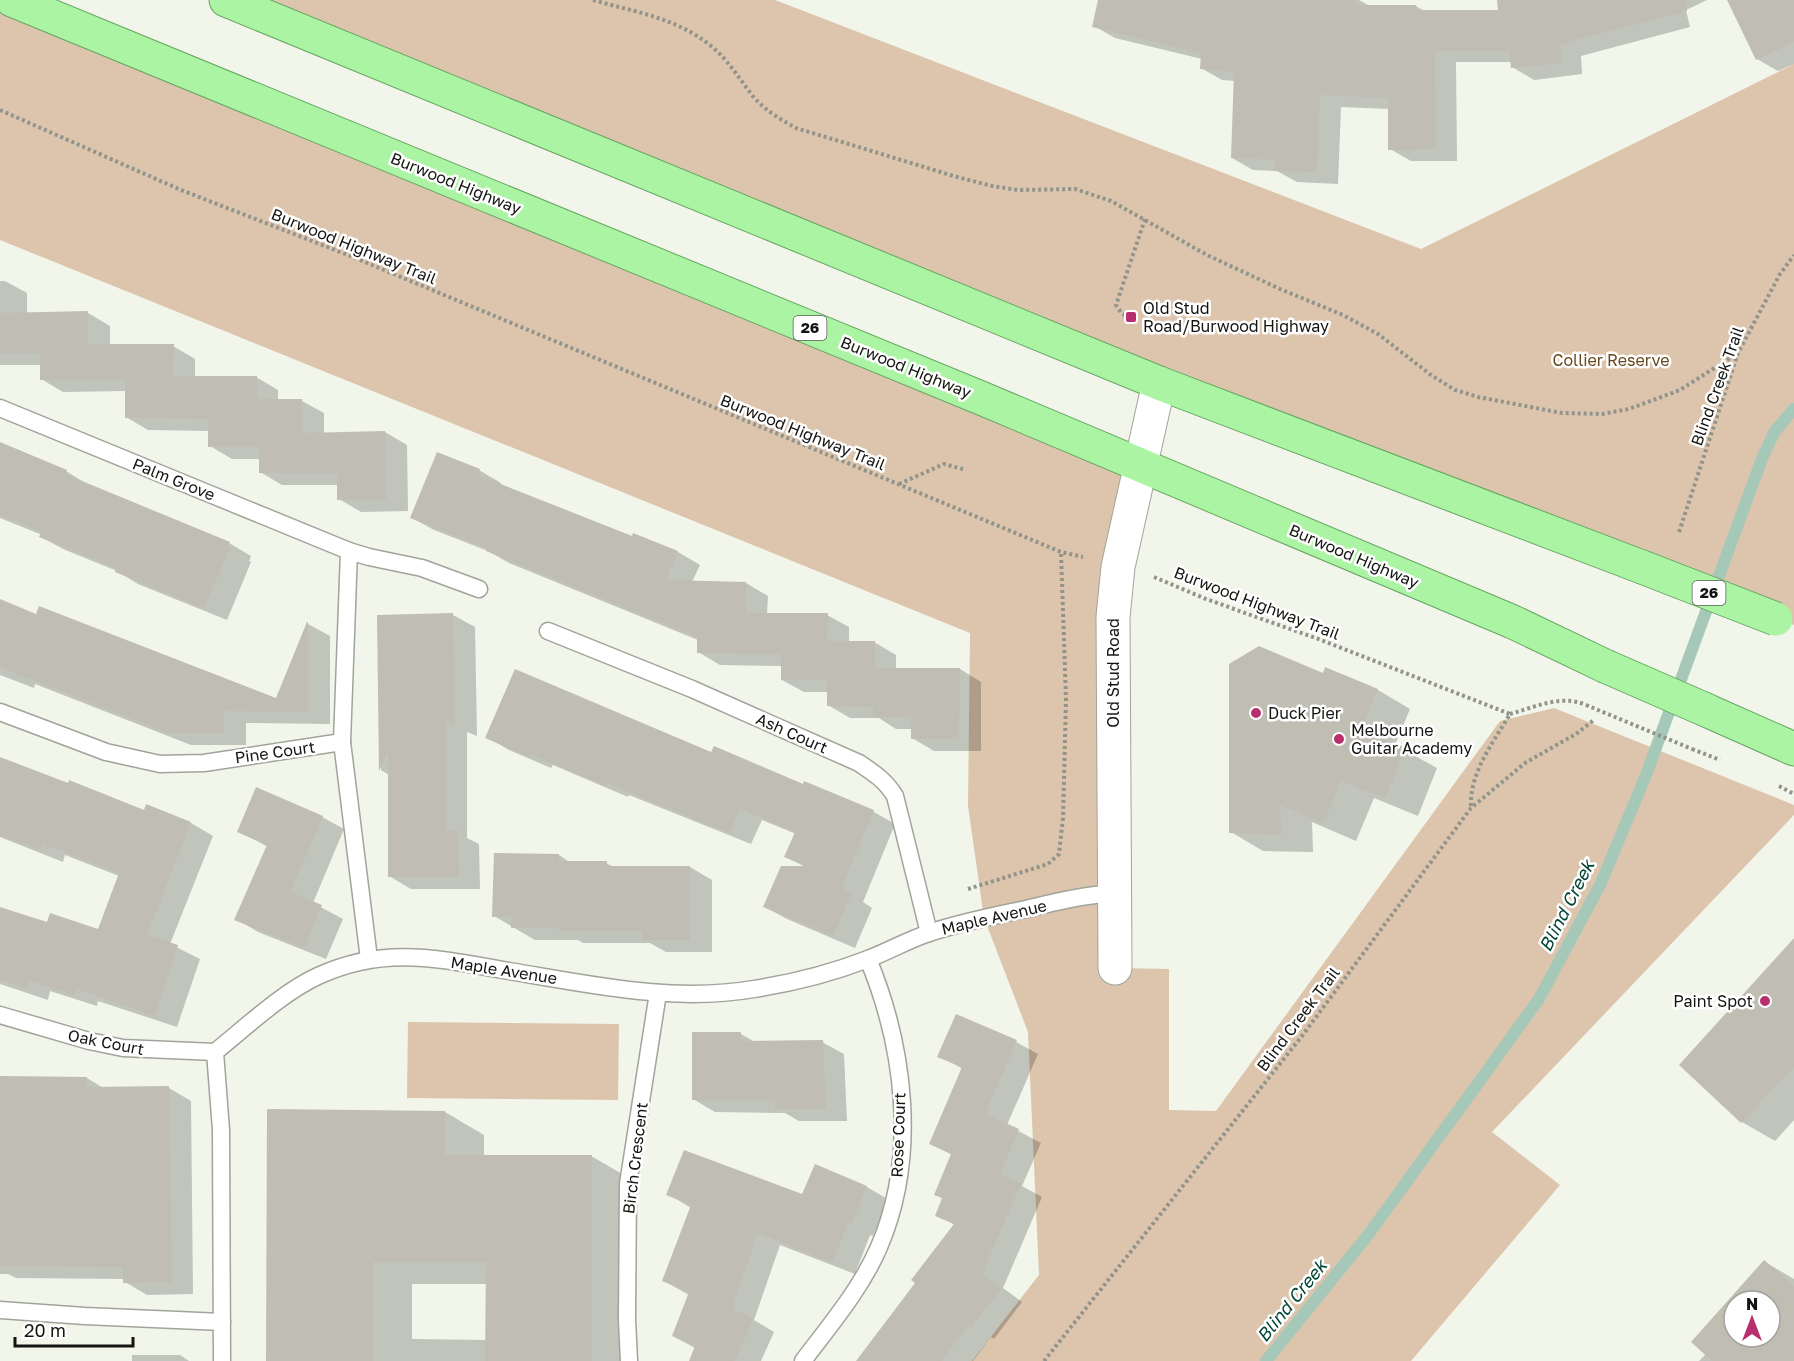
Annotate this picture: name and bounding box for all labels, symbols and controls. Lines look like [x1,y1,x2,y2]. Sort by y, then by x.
street label: Burwood Highway [388,148,524,218]
street label: Burwood Highway Trail [269,204,439,288]
place label: Old Stud Road/Burwood Highway [1143,298,1329,336]
marker: Old Stud Road/Burwood Highway [1124,310,1138,324]
road number: 26 [794,316,826,340]
street label: Blind Creek Trail [1686,324,1748,448]
street label: Burwood Highway [838,332,974,402]
park label: Collier Reserve [1553,350,1669,370]
street label: Burwood Highway Trail [718,390,888,474]
street label: Palm Grove [130,453,218,505]
street label: Burwood Highway [1286,520,1422,592]
street label: Burwood Highway Trail [1171,562,1343,644]
road number: 26 [1692,581,1726,605]
street label: Old Stud Road [1103,618,1123,728]
place label: Duck Pier [1268,703,1341,723]
marker: Duck Pier [1249,706,1263,720]
street label: Ash Court [753,708,831,758]
place label: Melbourne Guitar Academy [1351,720,1472,758]
marker: Melbourne Guitar Academy [1332,732,1346,746]
street label: Pine Court [233,736,317,768]
water label: Blind Creek [1534,855,1599,955]
street label: Maple Avenue [939,895,1049,939]
street label: Maple Avenue [449,952,559,988]
street label: Blind Creek Trail [1252,963,1344,1075]
place label: Paint Spot [1673,991,1753,1011]
marker: Paint Spot [1758,994,1772,1008]
street label: Oak Court [66,1025,146,1059]
street label: Rose Court [887,1092,909,1178]
street label: Birch Crescent [618,1101,652,1215]
water label: Blind Creek [1251,1253,1332,1346]
north arrow [1722,1289,1782,1349]
text: N [1746,1294,1758,1314]
scale bar [15,1310,134,1348]
text: 20 m [24,1319,66,1341]

